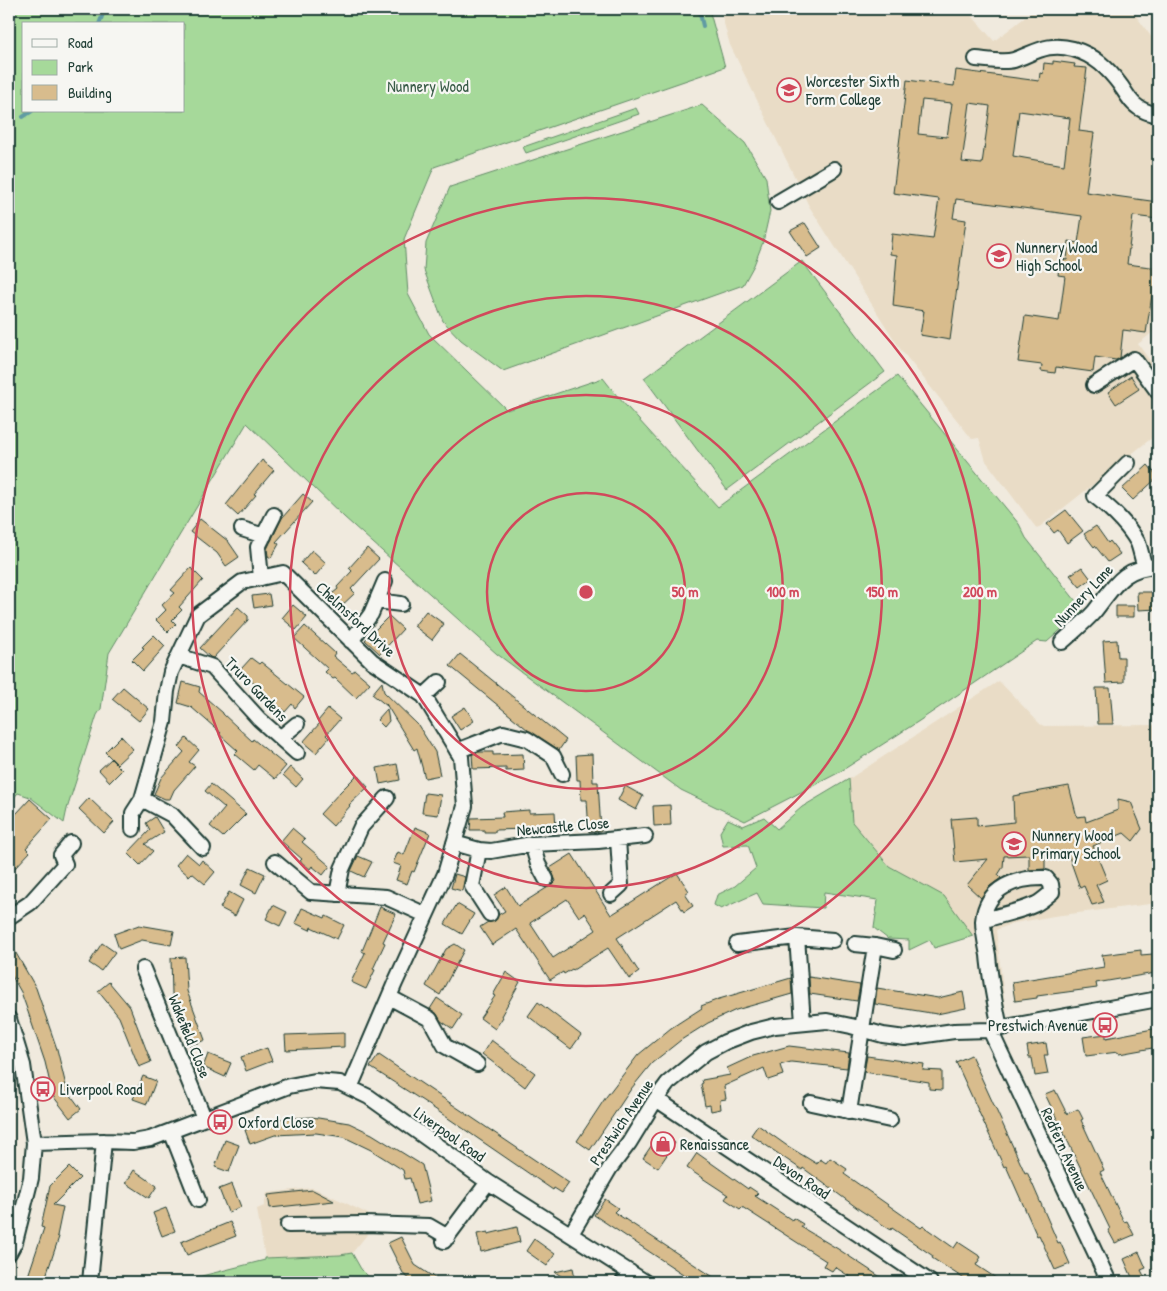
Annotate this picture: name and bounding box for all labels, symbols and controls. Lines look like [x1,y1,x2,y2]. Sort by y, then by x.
legend [22,22,185,112]
text: Road [68,32,93,53]
text: Park [68,56,93,77]
place label: Worcester Sixth Form College [805,70,900,110]
park label: Nunnery Wood [387,75,469,97]
school or university icon: Worcester Sixth Form College [776,77,802,103]
text: Building [68,82,112,103]
place label: Nunnery Wood High School [1016,236,1097,276]
school or university icon: Nunnery Wood High School [986,243,1012,269]
street label: Nunnery Lane [1048,558,1118,631]
street label: Chelmsford Drive [311,576,401,662]
text: 50 m [672,581,698,602]
text: 100 m [767,581,799,602]
text: 150 m [866,581,898,602]
text: 200 m [963,581,997,602]
centre of rings [577,583,595,601]
street label: Truro Gardens [220,652,294,726]
street label: Newcastle Close [516,811,611,841]
place label: Nunnery Wood Primary School [1032,824,1121,864]
school or university icon: Nunnery Wood Primary School [1001,831,1027,857]
street label: Wakefield Close [163,991,217,1082]
bus stop icon: Prestwich Avenue [1092,1012,1118,1038]
place label: Prestwich Avenue [988,1014,1089,1036]
street label: Prestwich Avenue [584,1074,658,1170]
bus stop icon: Liverpool Road [30,1076,56,1102]
place label: Liverpool Road [60,1078,142,1100]
street label: Liverpool Road [410,1101,490,1167]
street label: Redfern Avenue [1036,1104,1094,1195]
bus stop icon: Oxford Close [207,1109,233,1135]
place label: Oxford Close [238,1111,315,1133]
shop icon: Renaissance [650,1131,676,1157]
place label: Renaissance [680,1133,750,1155]
street label: Devon Road [769,1150,835,1204]

